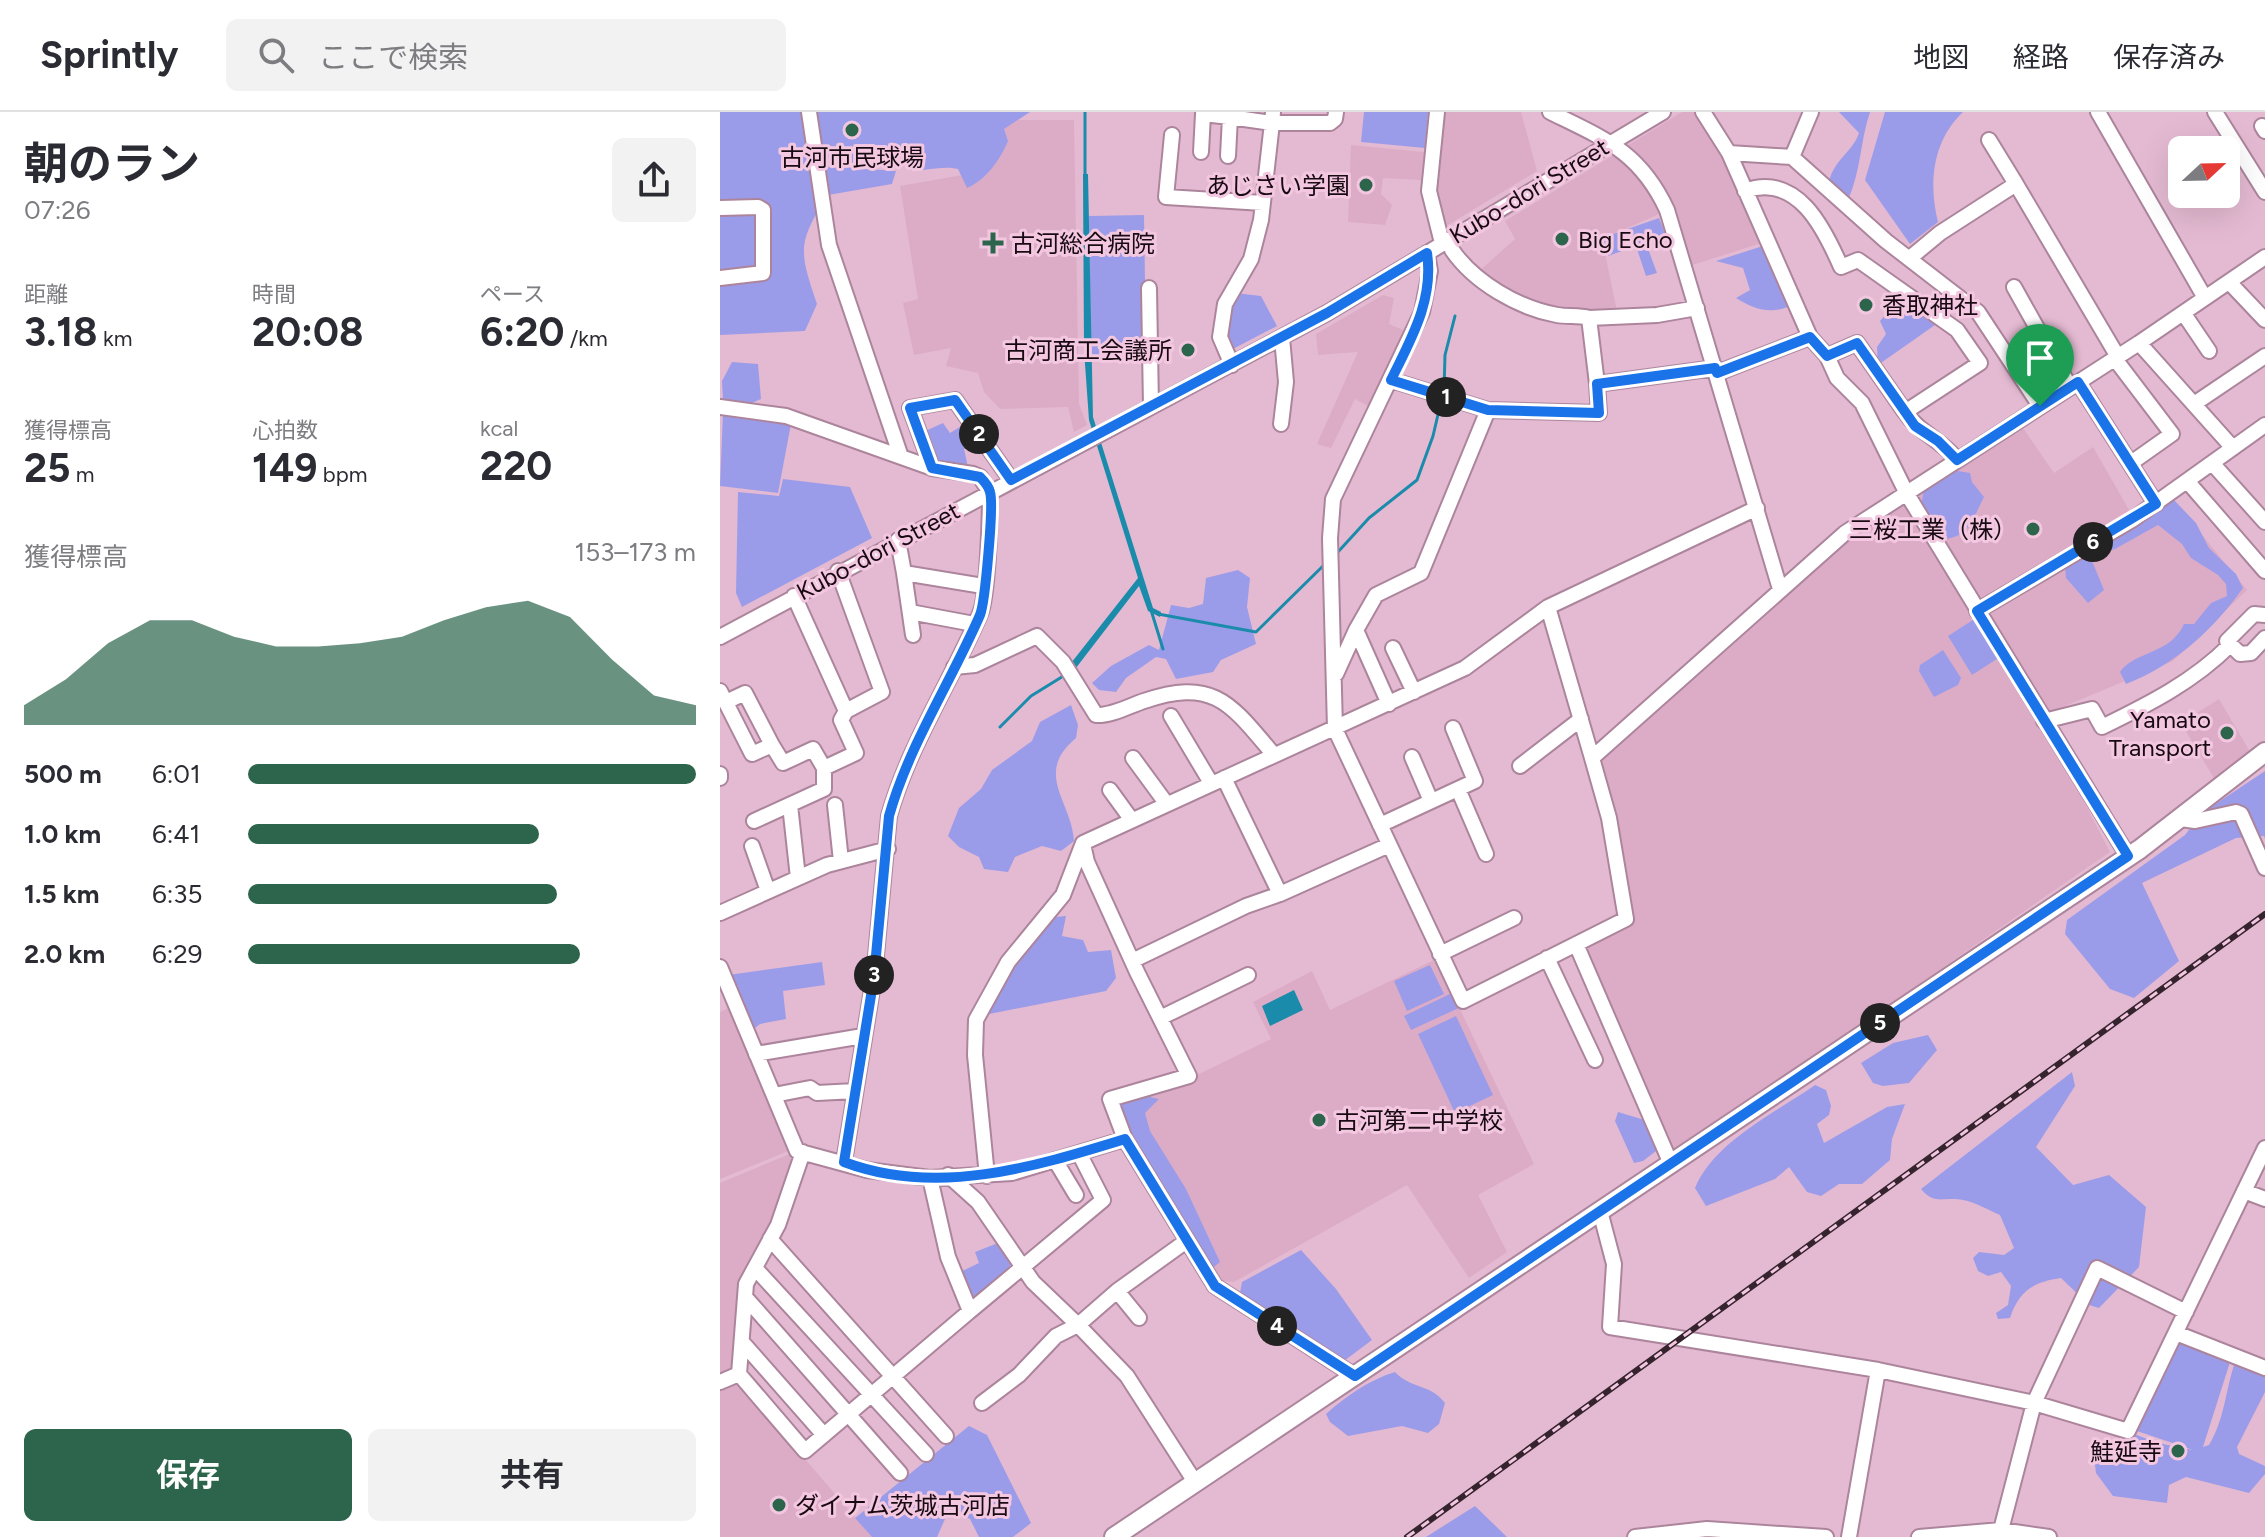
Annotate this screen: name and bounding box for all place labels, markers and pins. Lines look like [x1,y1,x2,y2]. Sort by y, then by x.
marker: 古河市民球場 [843,121,861,139]
place label: 古河市民球場 [780,143,924,172]
place label: あじさい学園 [1206,171,1350,200]
marker: あじさい学園 [1357,176,1375,194]
place label: Big Echo [1578,225,1673,254]
place label: 古河総合病院 [1011,229,1155,258]
marker: Big Echo [1553,230,1571,248]
marker: 古河総合病院 [982,232,1004,254]
place label: 香取神社 [1882,291,1978,320]
marker: 香取神社 [1857,296,1875,314]
pin [2006,324,2074,406]
place label: 古河商工会議所 [1004,336,1172,365]
marker: 古河商工会議所 [1179,341,1197,359]
pin: 1 [1426,377,1466,417]
pin: 2 [959,414,999,454]
place label: 三桜工業（株） [1849,515,2017,544]
marker: 三桜工業（株） [2024,520,2042,538]
pin: 6 [2073,522,2113,562]
place label: Yamato Transport [2109,705,2211,762]
marker: Yamato Transport [2218,724,2236,742]
pin: 3 [854,955,894,995]
pin: 5 [1860,1003,1900,1043]
place label: 古河第二中学校 [1335,1106,1503,1135]
marker: 古河第二中学校 [1310,1111,1328,1129]
pin: 4 [1257,1306,1297,1346]
place label: 鮭延寺 [2090,1437,2162,1466]
marker: 鮭延寺 [2169,1442,2187,1460]
place label: ダイナム茨城古河店 [795,1491,1010,1520]
marker: ダイナム茨城古河店 [770,1496,788,1514]

